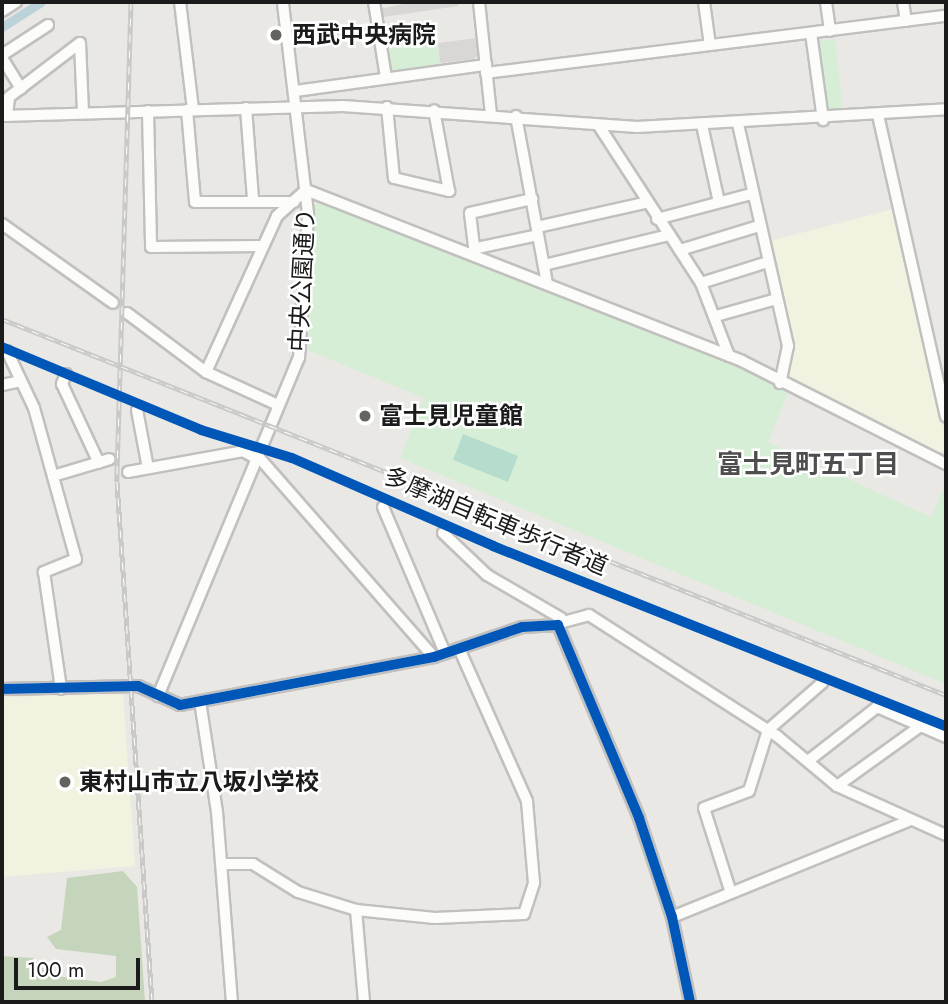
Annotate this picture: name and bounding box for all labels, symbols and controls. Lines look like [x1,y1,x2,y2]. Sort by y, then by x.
place label: 西武中央病院 [292,21,436,49]
marker: 西武中央病院 [266,25,286,45]
street label: 中央公園通り [284,207,320,353]
place label: 富士見児童館 [379,402,523,430]
marker: 富士見児童館 [357,408,373,424]
district label: 富士見町五丁目 [717,449,899,481]
street label: 多摩湖自転車歩行者道 [380,461,612,581]
place label: 東村山市立八坂小学校 [79,768,319,796]
marker: 東村山市立八坂小学校 [57,774,73,790]
scale bar [18,944,144,988]
text: 100 m [27,955,84,985]

